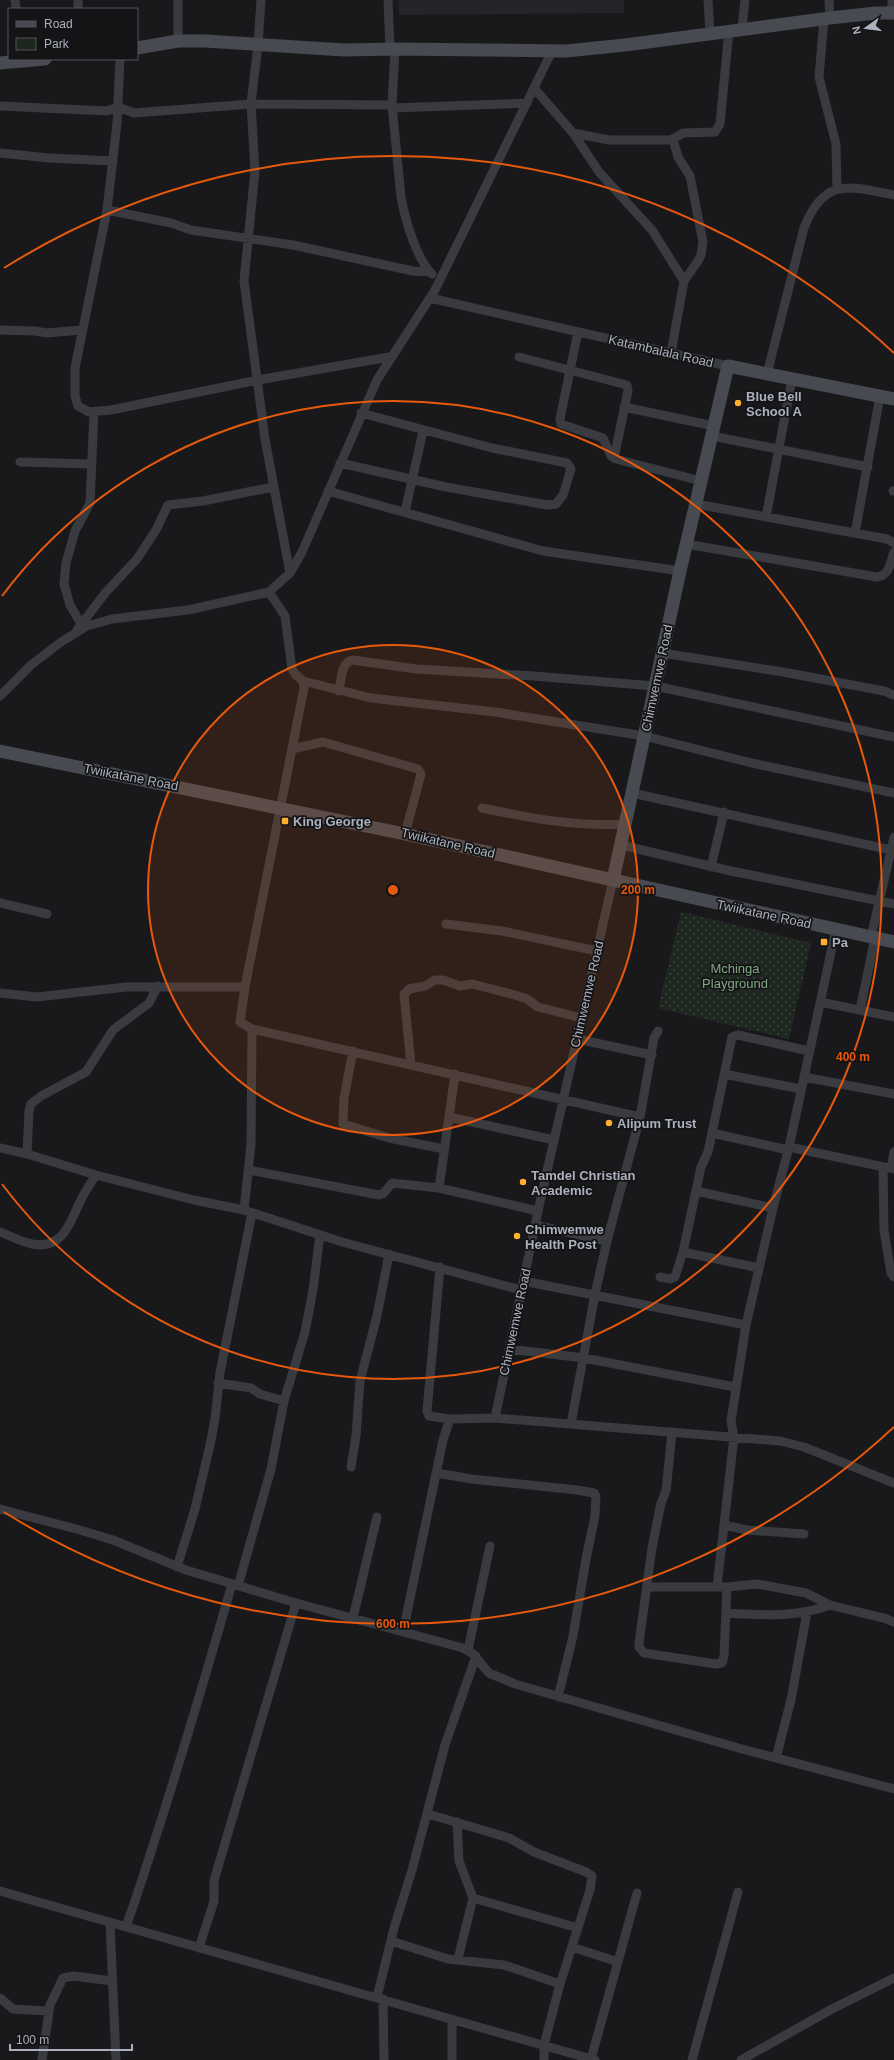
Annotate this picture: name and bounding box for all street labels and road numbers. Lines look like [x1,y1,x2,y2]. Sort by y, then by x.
street label: Katambalala Road [607,332,715,370]
street label: Chimwemwe Road [638,623,676,733]
street label: Twiikatane Road [82,760,180,794]
street label: Twiikatane Road [399,825,497,861]
street label: Twiikatane Road [715,897,813,931]
street label: Chimwemwe Road [567,939,607,1049]
street label: Chimwemwe Road [496,1267,534,1377]

